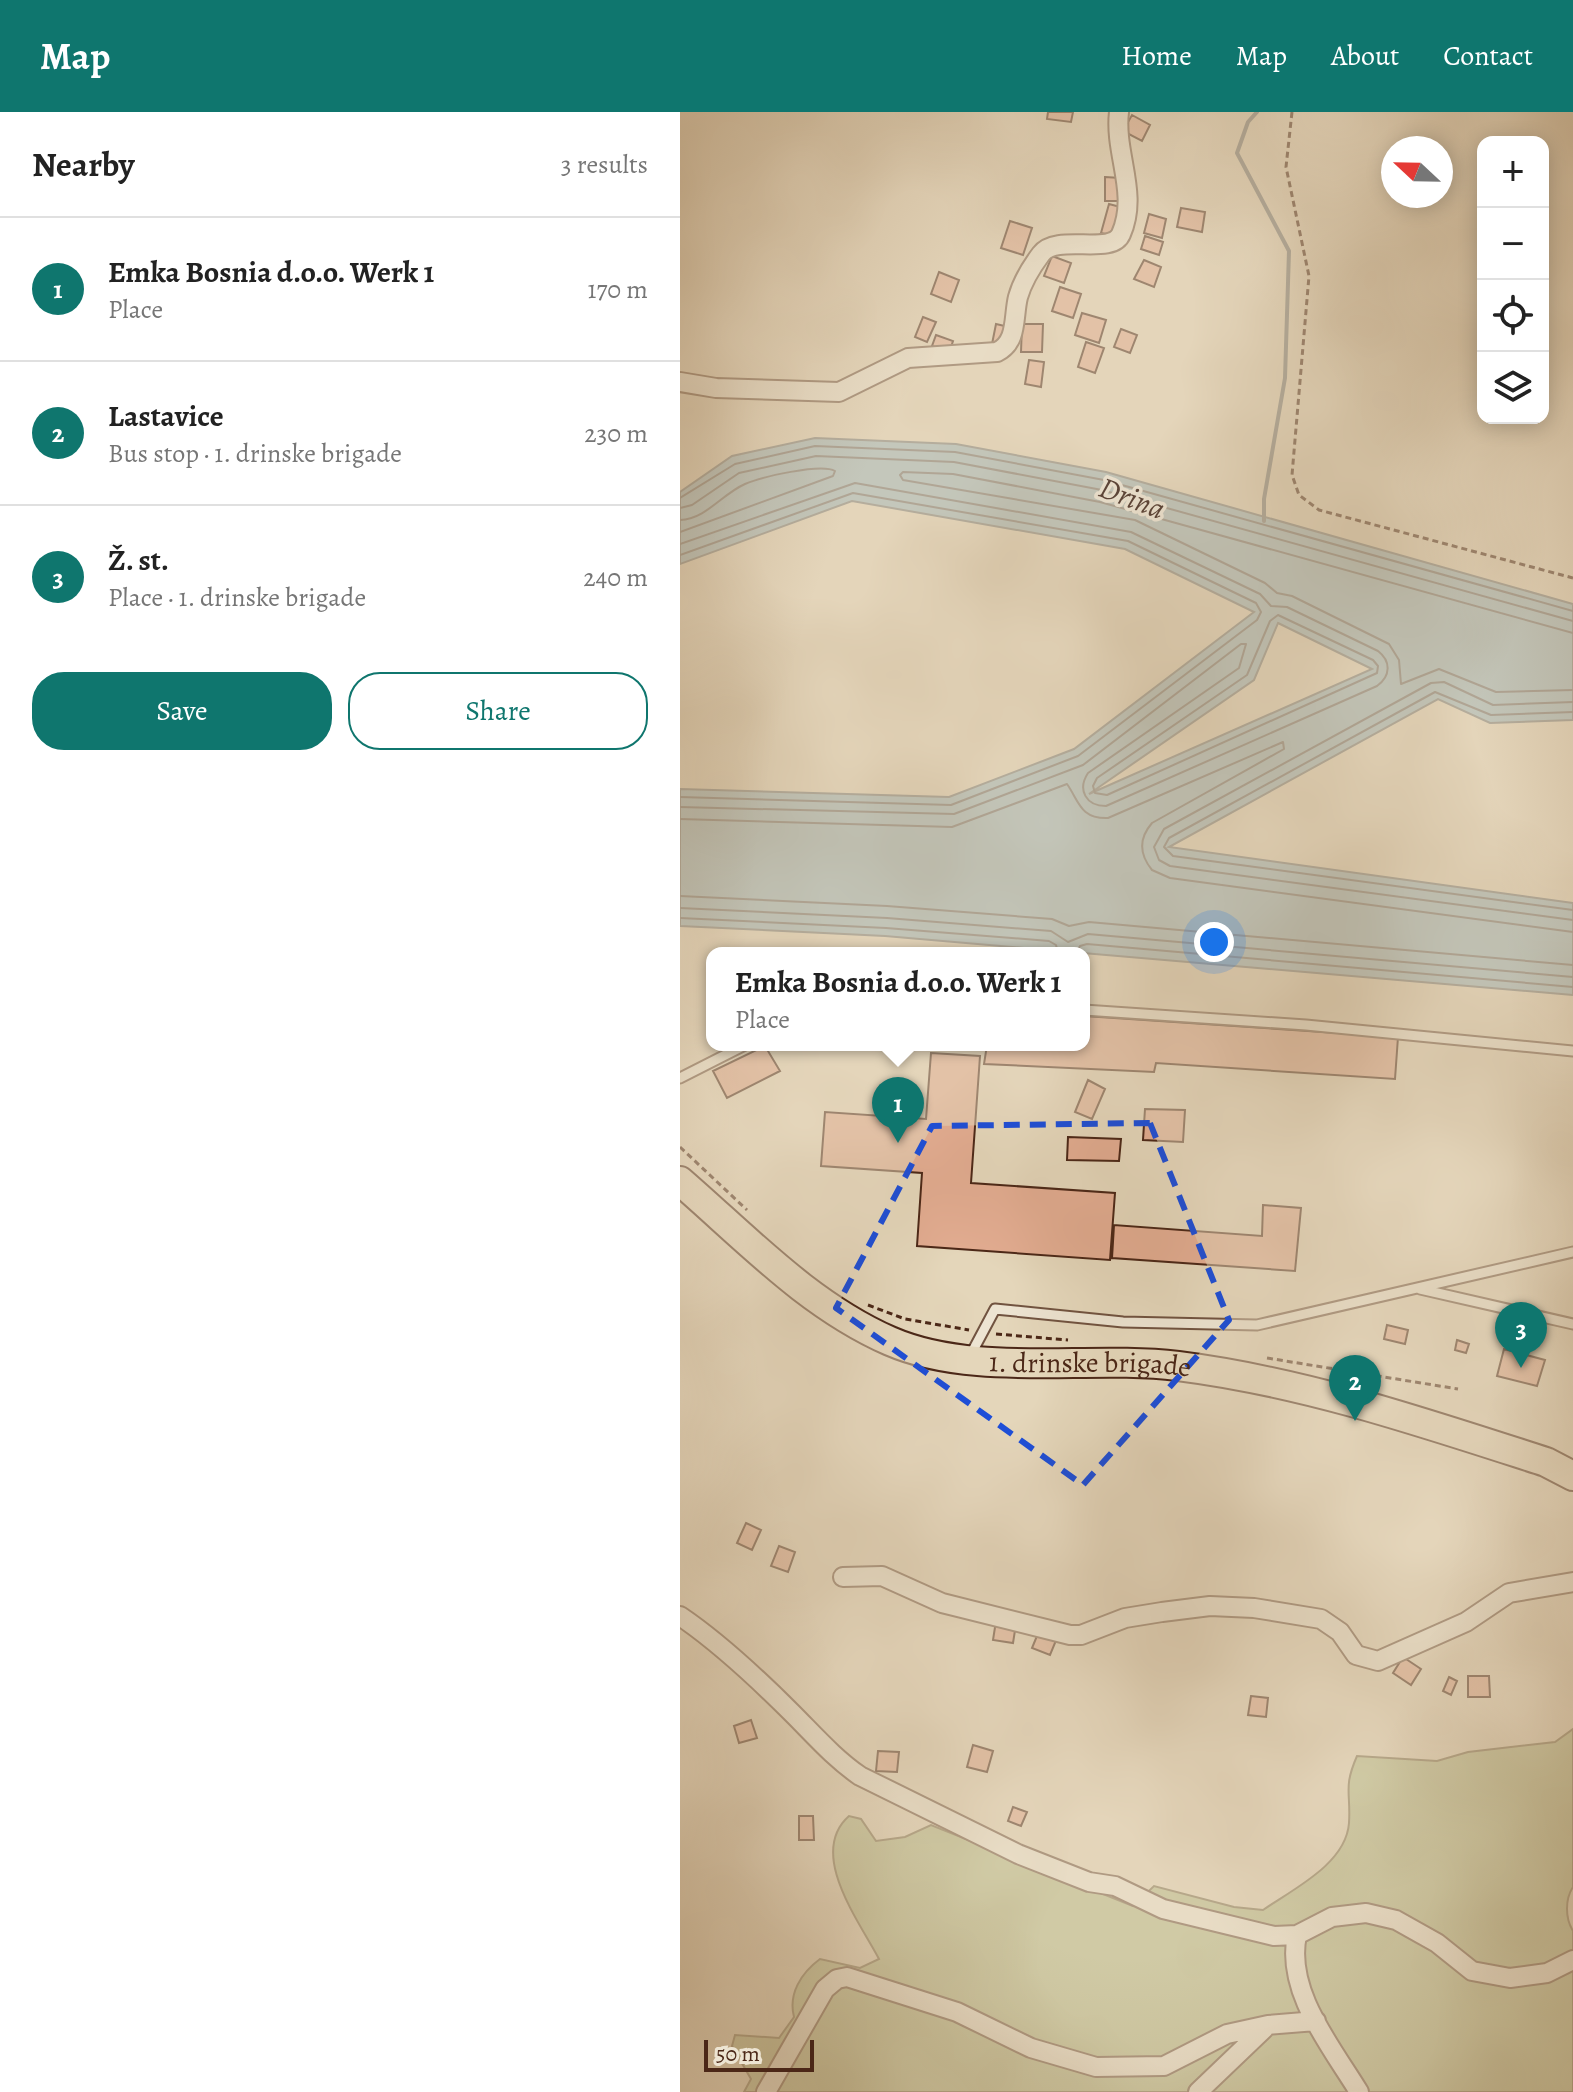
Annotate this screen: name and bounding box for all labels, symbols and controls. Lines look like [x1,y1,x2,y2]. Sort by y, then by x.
text: Map [40,30,110,82]
text: Home [1121,37,1192,75]
text: Map [1236,37,1287,75]
text: About [1331,37,1399,75]
text: Contact [1443,37,1533,75]
north arrow [1381,136,1453,208]
map controls [1477,136,1549,424]
button: + [1477,136,1549,208]
text: Nearby [32,141,135,188]
text: 3 results [561,147,648,182]
button: − [1477,208,1549,280]
text: Emka Bosnia d.o.o. Werk 1 [108,252,434,292]
text: 1 [53,272,63,307]
text: 170 m [588,272,648,307]
button: locate [1477,280,1549,352]
text: Place [108,292,163,327]
button: layers [1477,352,1549,424]
text: Lastavice [108,396,224,436]
text: 2 [52,416,64,451]
text: 230 m [584,416,648,451]
text: Bus stop · 1. drinske brigade [108,436,402,471]
water label: Drina [1093,467,1171,529]
text: Ž. st. [108,540,169,580]
text: 3 [52,560,64,595]
text: 240 m [583,560,648,595]
text: Place · 1. drinske brigade [108,580,366,615]
button: Save [32,672,332,750]
button: Share [348,672,648,750]
your location [1194,922,1234,962]
popup [706,947,1090,1051]
text: Emka Bosnia d.o.o. Werk 1 [735,962,1061,1002]
text: Place [735,1002,790,1037]
pin: 1 [872,1077,924,1143]
pin: 3 [1495,1302,1547,1368]
street label: 1. drinske brigade [988,1343,1193,1387]
pin: 2 [1329,1355,1381,1421]
scale bar [704,2036,814,2072]
text: 50 m [716,2039,760,2069]

